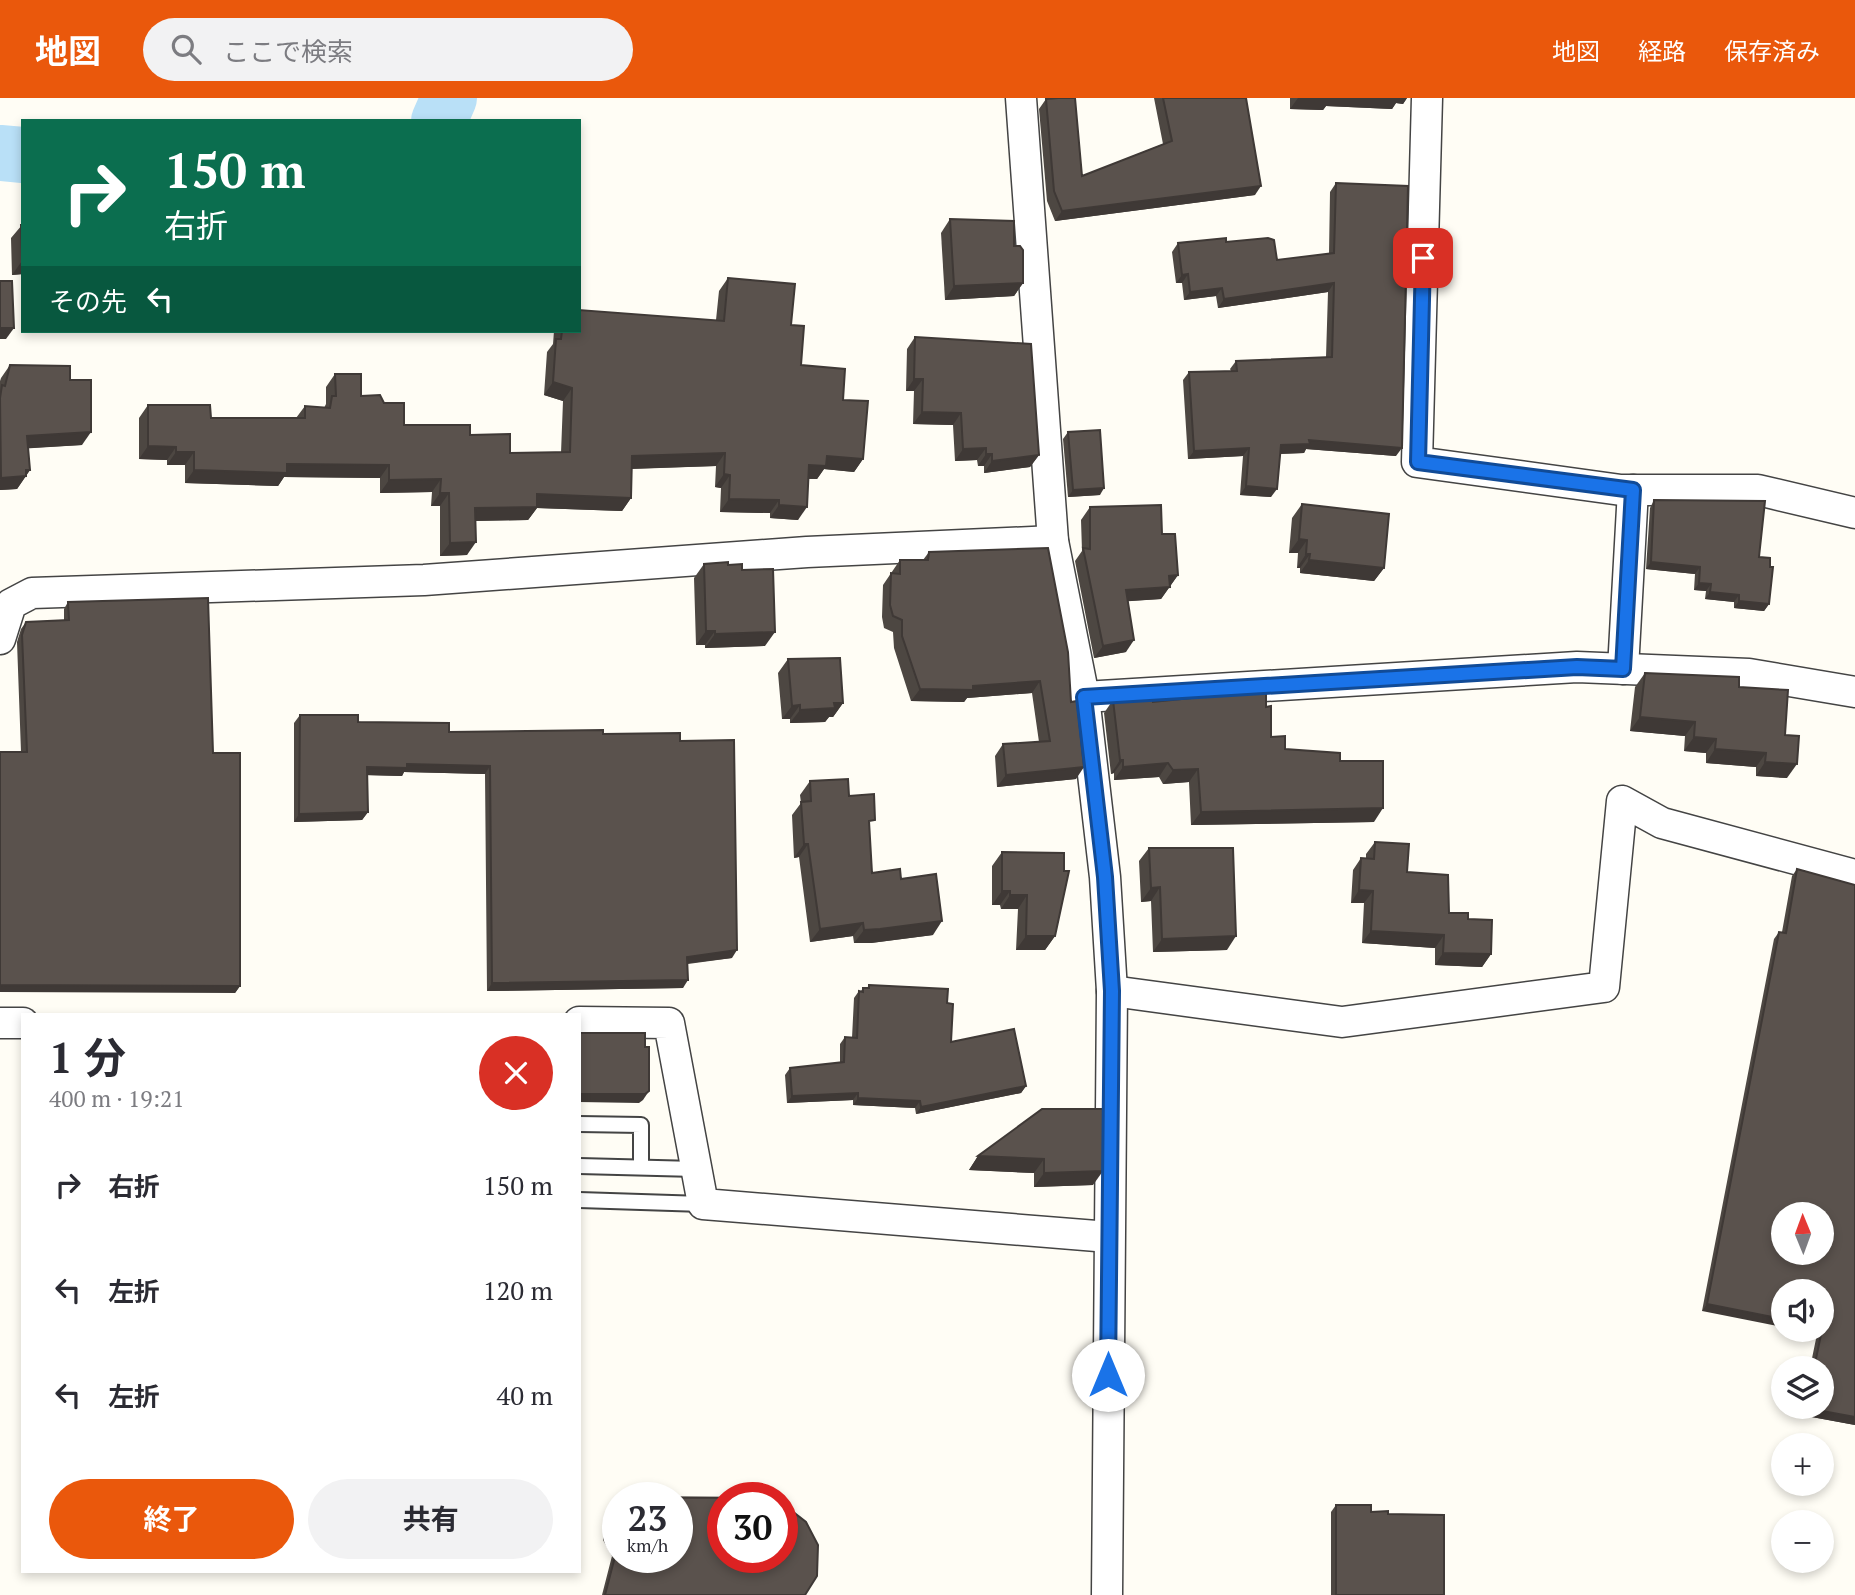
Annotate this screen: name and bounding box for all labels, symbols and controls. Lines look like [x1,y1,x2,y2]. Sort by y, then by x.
search box [143,18,633,81]
text: 地図 [35,29,101,72]
icon: search [167,30,205,68]
text: ここで検索 [223,34,353,68]
text: 地図 [1552,35,1600,67]
text: 経路 [1638,35,1686,67]
text: 保存済み [1724,35,1820,67]
text: 150 m [164,137,306,202]
icon: right [49,147,140,238]
text: 右折 [164,204,228,246]
pin [1393,228,1453,288]
icon: arrive [1404,239,1442,277]
icon: left [141,280,179,318]
text: その先 [49,284,127,318]
text: 1 分 [49,1029,126,1085]
button: close [479,1036,553,1110]
text: 400 m · 19:21 [49,1083,184,1114]
icon: right [49,1166,87,1204]
text: 150 m [483,1168,553,1202]
text: 右折 [108,1169,160,1203]
north arrow [1771,1202,1834,1265]
map controls [1771,1202,1834,1573]
icon: left [49,1271,87,1309]
text: 120 m [483,1273,553,1307]
text: 左折 [108,1274,160,1308]
button: sound [1771,1279,1834,1342]
position arrow [1071,1338,1145,1412]
button: layers [1771,1356,1834,1419]
icon: left [49,1376,87,1414]
text: 40 m [497,1378,553,1412]
text: 左折 [108,1379,160,1413]
button: + [1771,1433,1834,1496]
button: 終了 [49,1479,294,1559]
button: 共有 [308,1479,553,1559]
speed limit sign: 30 [707,1482,798,1573]
text: 23 [628,1495,667,1541]
button: − [1771,1510,1834,1573]
text: km/h [627,1533,668,1557]

